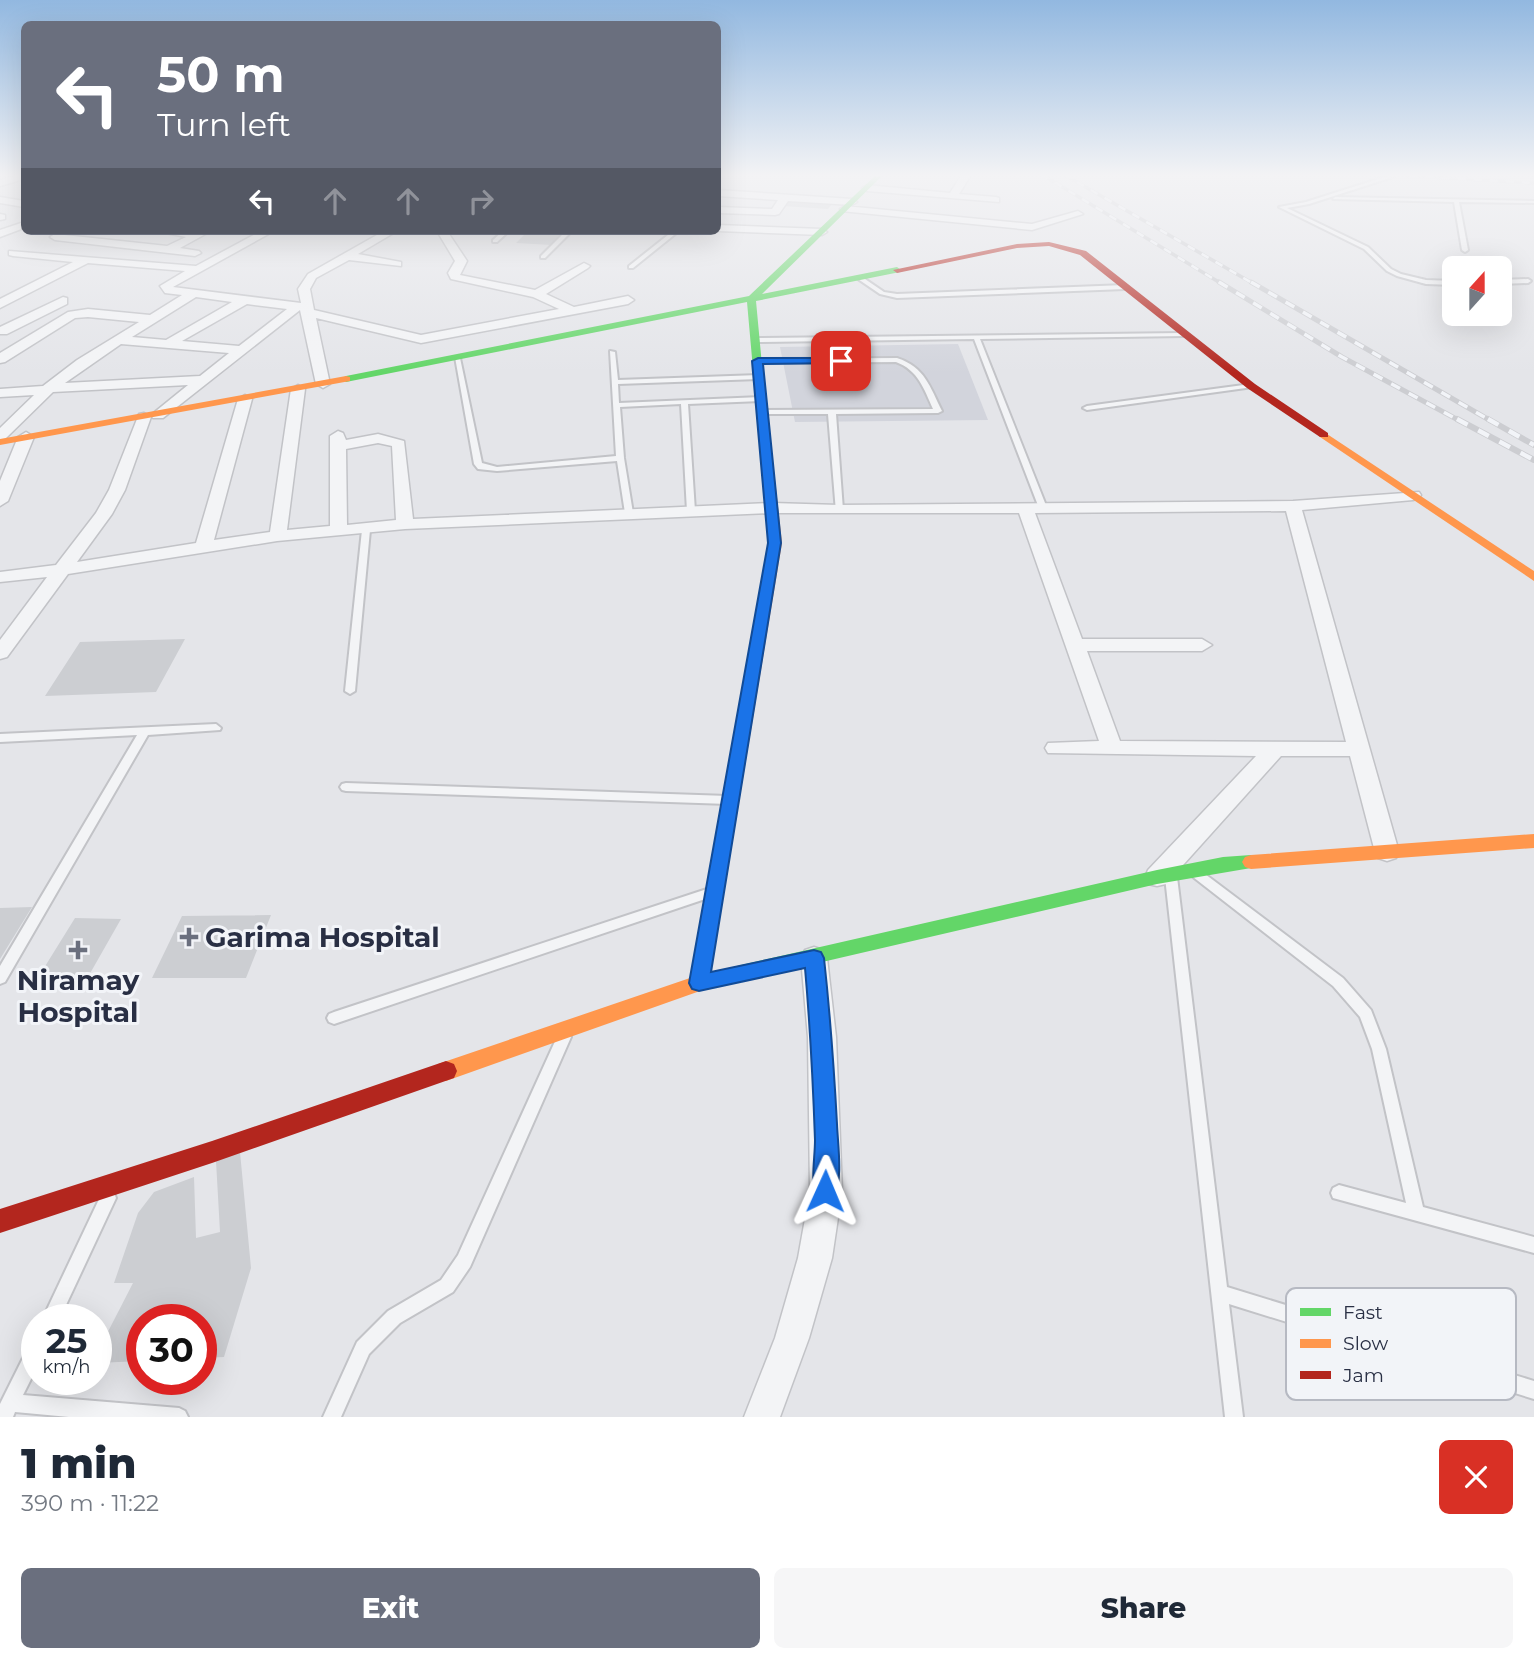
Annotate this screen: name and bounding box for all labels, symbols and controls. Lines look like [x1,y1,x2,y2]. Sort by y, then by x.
text: 50 m [157,45,285,104]
icon: left [42,49,133,140]
text: Turn left [157,105,291,144]
icon: left [243,182,281,220]
icon: ahead [316,182,354,220]
icon: ahead [389,182,427,220]
icon: right [462,182,500,220]
north arrow [1442,256,1512,326]
map controls [1442,256,1512,326]
pin [811,331,871,391]
icon: arrive [822,342,860,380]
place label: Garima Hospital [205,920,440,954]
marker: Garima Hospital [179,927,199,947]
marker: Niramay Hospital [68,940,88,960]
place label: Niramay Hospital [17,963,139,1029]
position arrow [788,1154,862,1228]
legend [1286,1288,1516,1400]
text: Fast [1343,1301,1383,1324]
speed limit sign: 30 [126,1304,217,1395]
text: 25 [46,1319,87,1362]
text: Slow [1343,1332,1388,1355]
text: km/h [42,1356,91,1378]
text: Jam [1342,1364,1384,1387]
text: 1 min [21,1437,137,1489]
button: close [1439,1440,1513,1514]
text: 390 m · 11:22 [21,1489,159,1517]
button: Exit [21,1568,760,1648]
button: Share [774,1568,1513,1648]

